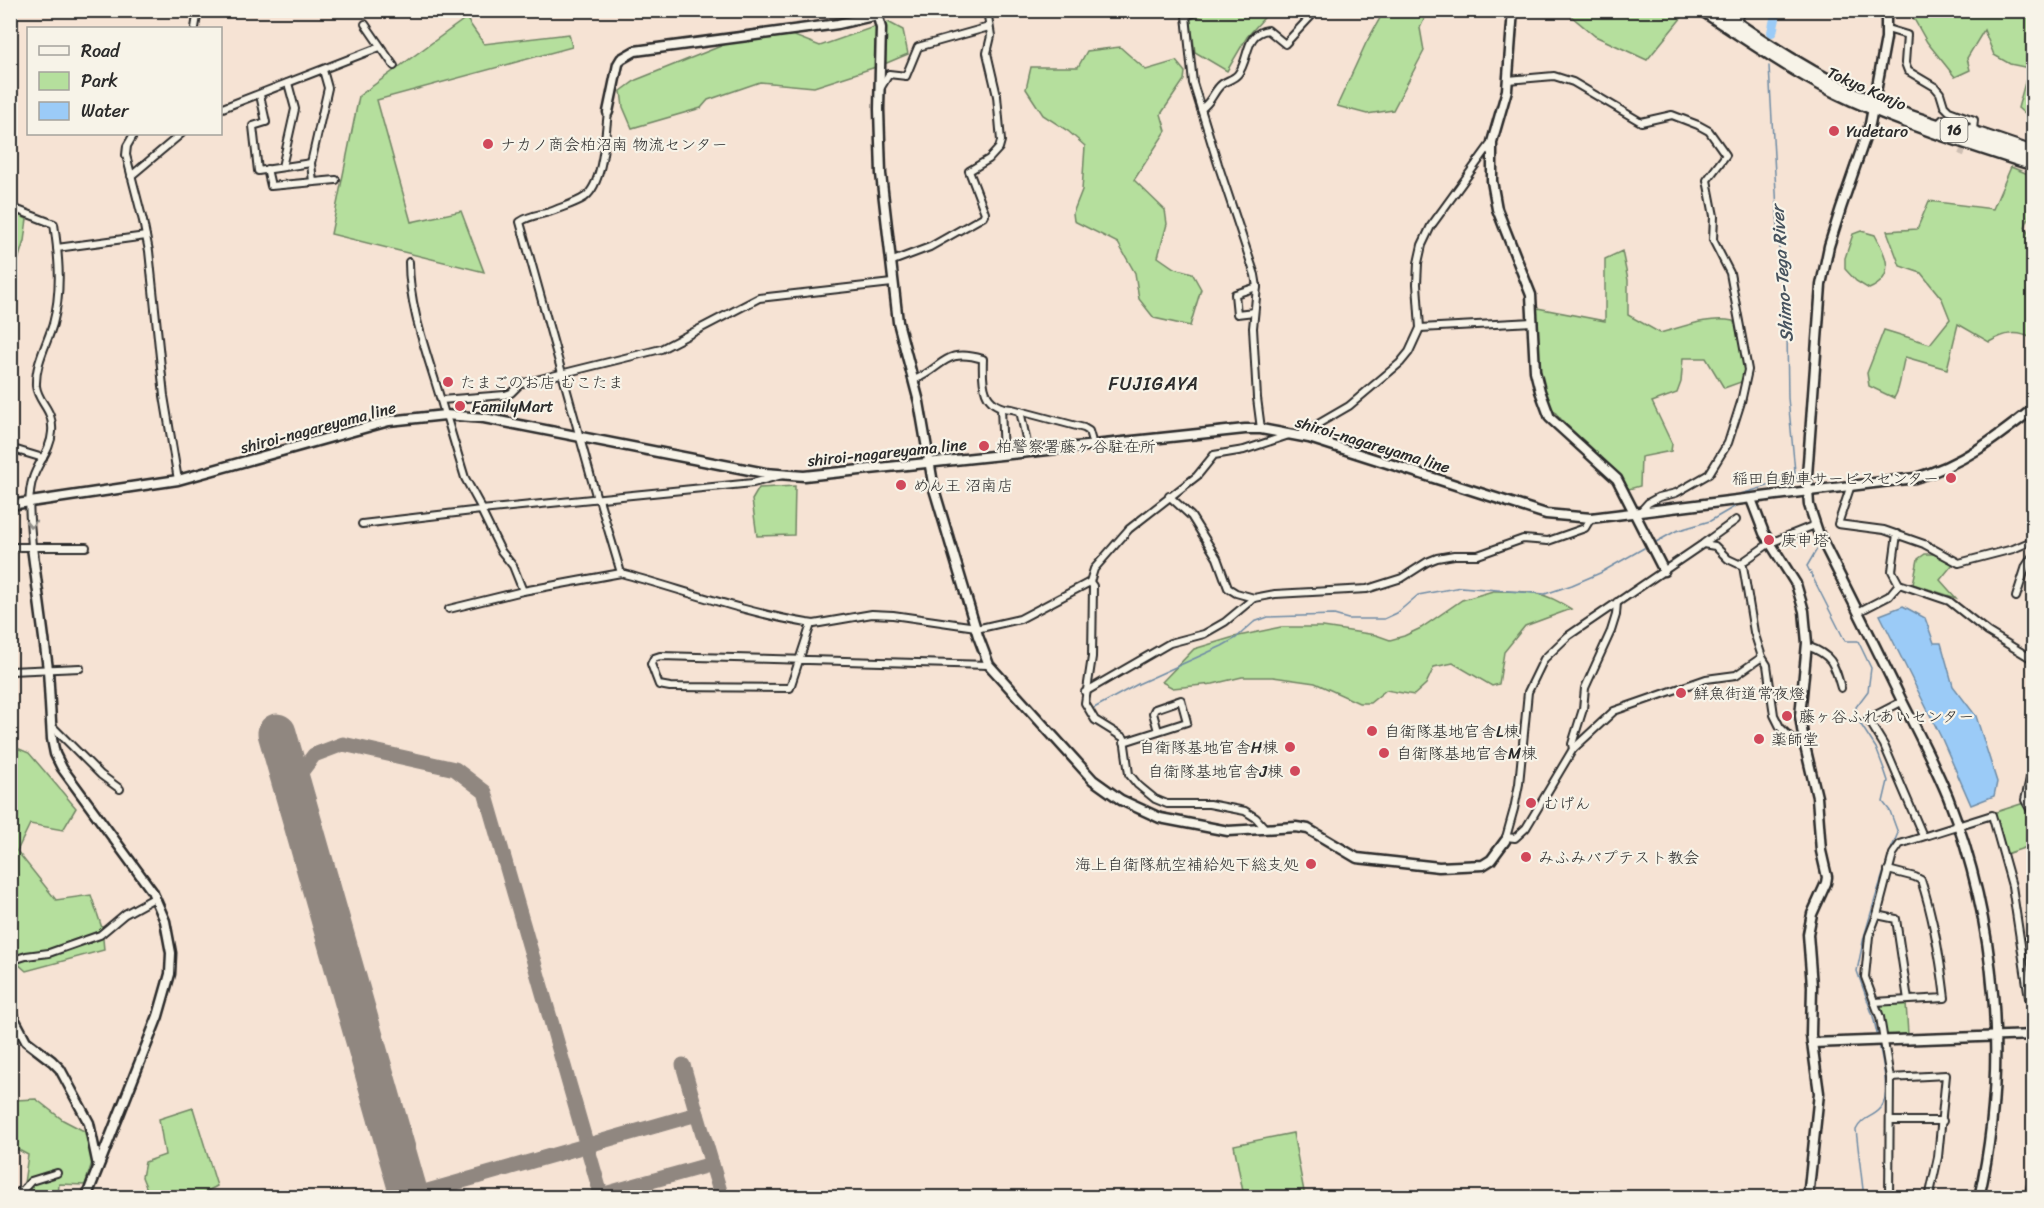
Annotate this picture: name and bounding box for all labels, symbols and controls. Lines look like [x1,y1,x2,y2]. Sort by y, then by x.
legend [27,27,222,135]
text: Road [81,35,121,67]
street label: Tokyo Kanjo [1822,58,1911,119]
text: Park [81,65,118,97]
text: Water [81,95,130,127]
place label: Yudetaro [1846,117,1908,146]
road number: 16 [1940,118,1968,142]
marker: Yudetaro [1827,124,1841,138]
place label: ナカノ商会柏沼南 物流センター [500,130,728,159]
marker: ナカノ商会柏沼南 物流センター [481,137,495,151]
water label: Shimo-Tega River [1761,201,1803,343]
place label: たまごのお店 むこたま [460,368,624,397]
district label: FUJIGAYA [1108,368,1200,400]
marker: たまごのお店 むこたま [441,375,455,389]
place label: FamilyMart [472,392,553,421]
street label: shiroi-nagareyama line [236,393,399,463]
marker: FamilyMart [453,399,467,413]
street label: shiroi-nagareyama line [1291,407,1454,482]
street label: shiroi-nagareyama line [805,430,968,475]
place label: 柏警察署藤ヶ谷駐在所 [996,432,1156,461]
marker: 柏警察署藤ヶ谷駐在所 [977,439,991,453]
place label: 稲田自動車サービスセンター [1732,464,1939,493]
place label: めん王 沼南店 [913,471,1013,500]
marker: 稲田自動車サービスセンター [1944,471,1958,485]
marker: めん王 沼南店 [894,478,908,492]
one-way arrow [25,520,38,529]
place label: 庚申塔 [1781,526,1829,555]
marker: 庚申塔 [1762,533,1776,547]
place label: 鮮魚街道常夜燈 [1693,679,1805,708]
marker: 鮮魚街道常夜燈 [1674,686,1688,700]
place label: 藤ヶ谷ふれあいセンター [1799,702,1974,731]
marker: 藤ヶ谷ふれあいセンター [1780,709,1794,723]
place label: 自衛隊基地官舎L棟 [1384,717,1519,746]
marker: 自衛隊基地官舎L棟 [1365,724,1379,738]
place label: 薬師堂 [1771,725,1819,754]
marker: 薬師堂 [1752,732,1766,746]
place label: 自衛隊基地官舎H棟 [1139,733,1278,762]
place label: 自衛隊基地官舎M棟 [1396,739,1537,768]
marker: 自衛隊基地官舎H棟 [1283,740,1297,754]
marker: 自衛隊基地官舎M棟 [1377,746,1391,760]
place label: 自衛隊基地官舎J棟 [1147,757,1283,786]
marker: 自衛隊基地官舎J棟 [1288,764,1302,778]
place label: むげん [1543,789,1591,818]
marker: むげん [1524,796,1538,810]
place label: みふみバプテスト教会 [1538,843,1699,872]
place label: 海上自衛隊航空補給処下総支処 [1075,850,1299,879]
marker: みふみバプテスト教会 [1519,850,1533,864]
marker: 海上自衛隊航空補給処下総支処 [1304,857,1318,871]

